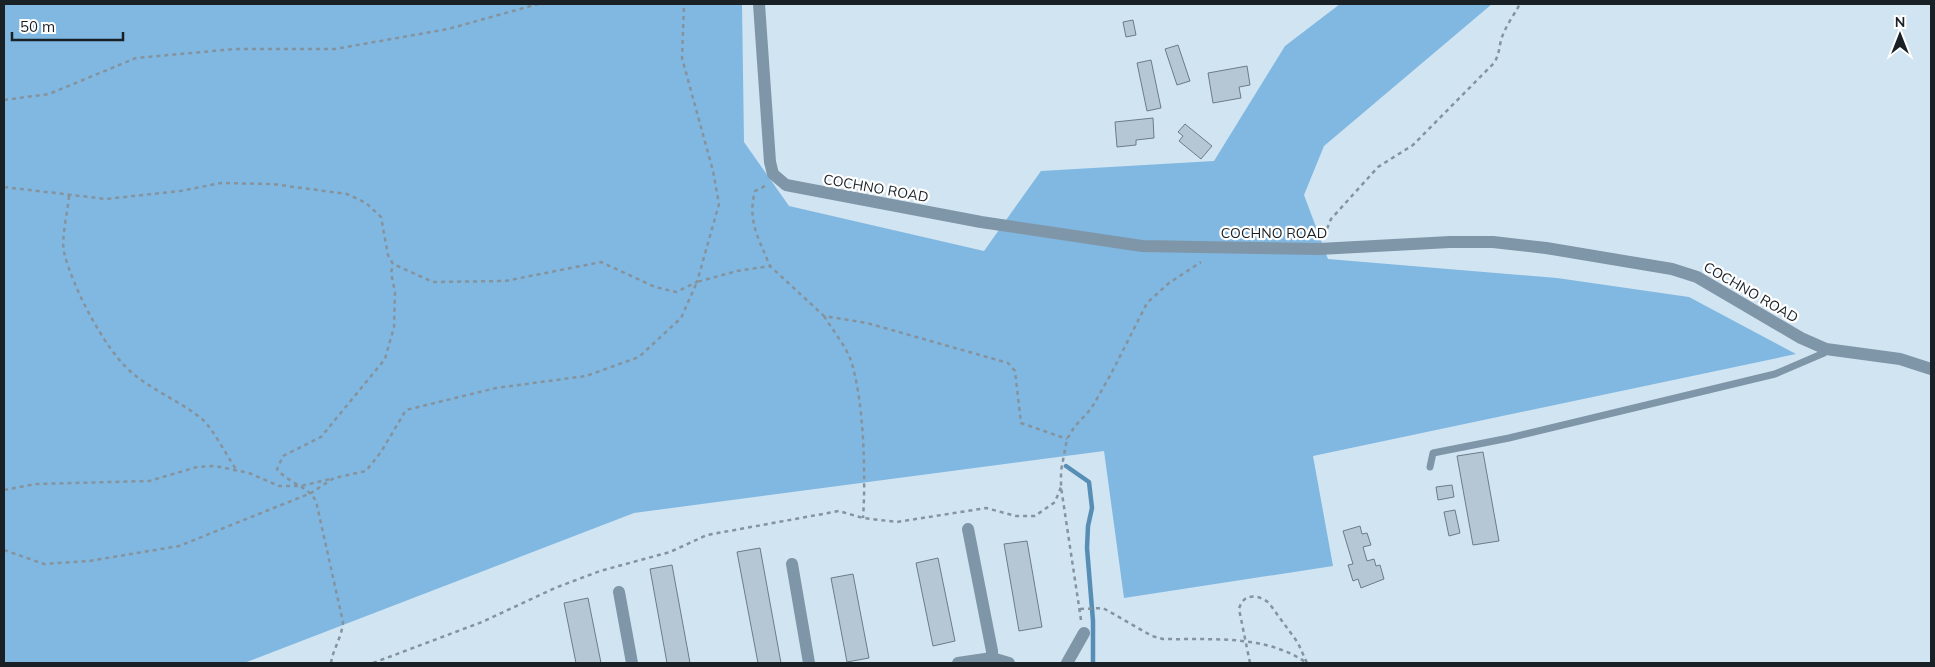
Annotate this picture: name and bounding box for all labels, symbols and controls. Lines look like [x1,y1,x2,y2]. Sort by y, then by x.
scale bar [12,10,124,42]
north arrow [1875,10,1925,60]
text: N [1895,13,1905,31]
text: 50 m [20,17,55,36]
street label: COCHNO ROAD [822,170,930,206]
street label: COCHNO ROAD [1221,224,1327,242]
street label: COCHNO ROAD [1700,258,1802,326]

